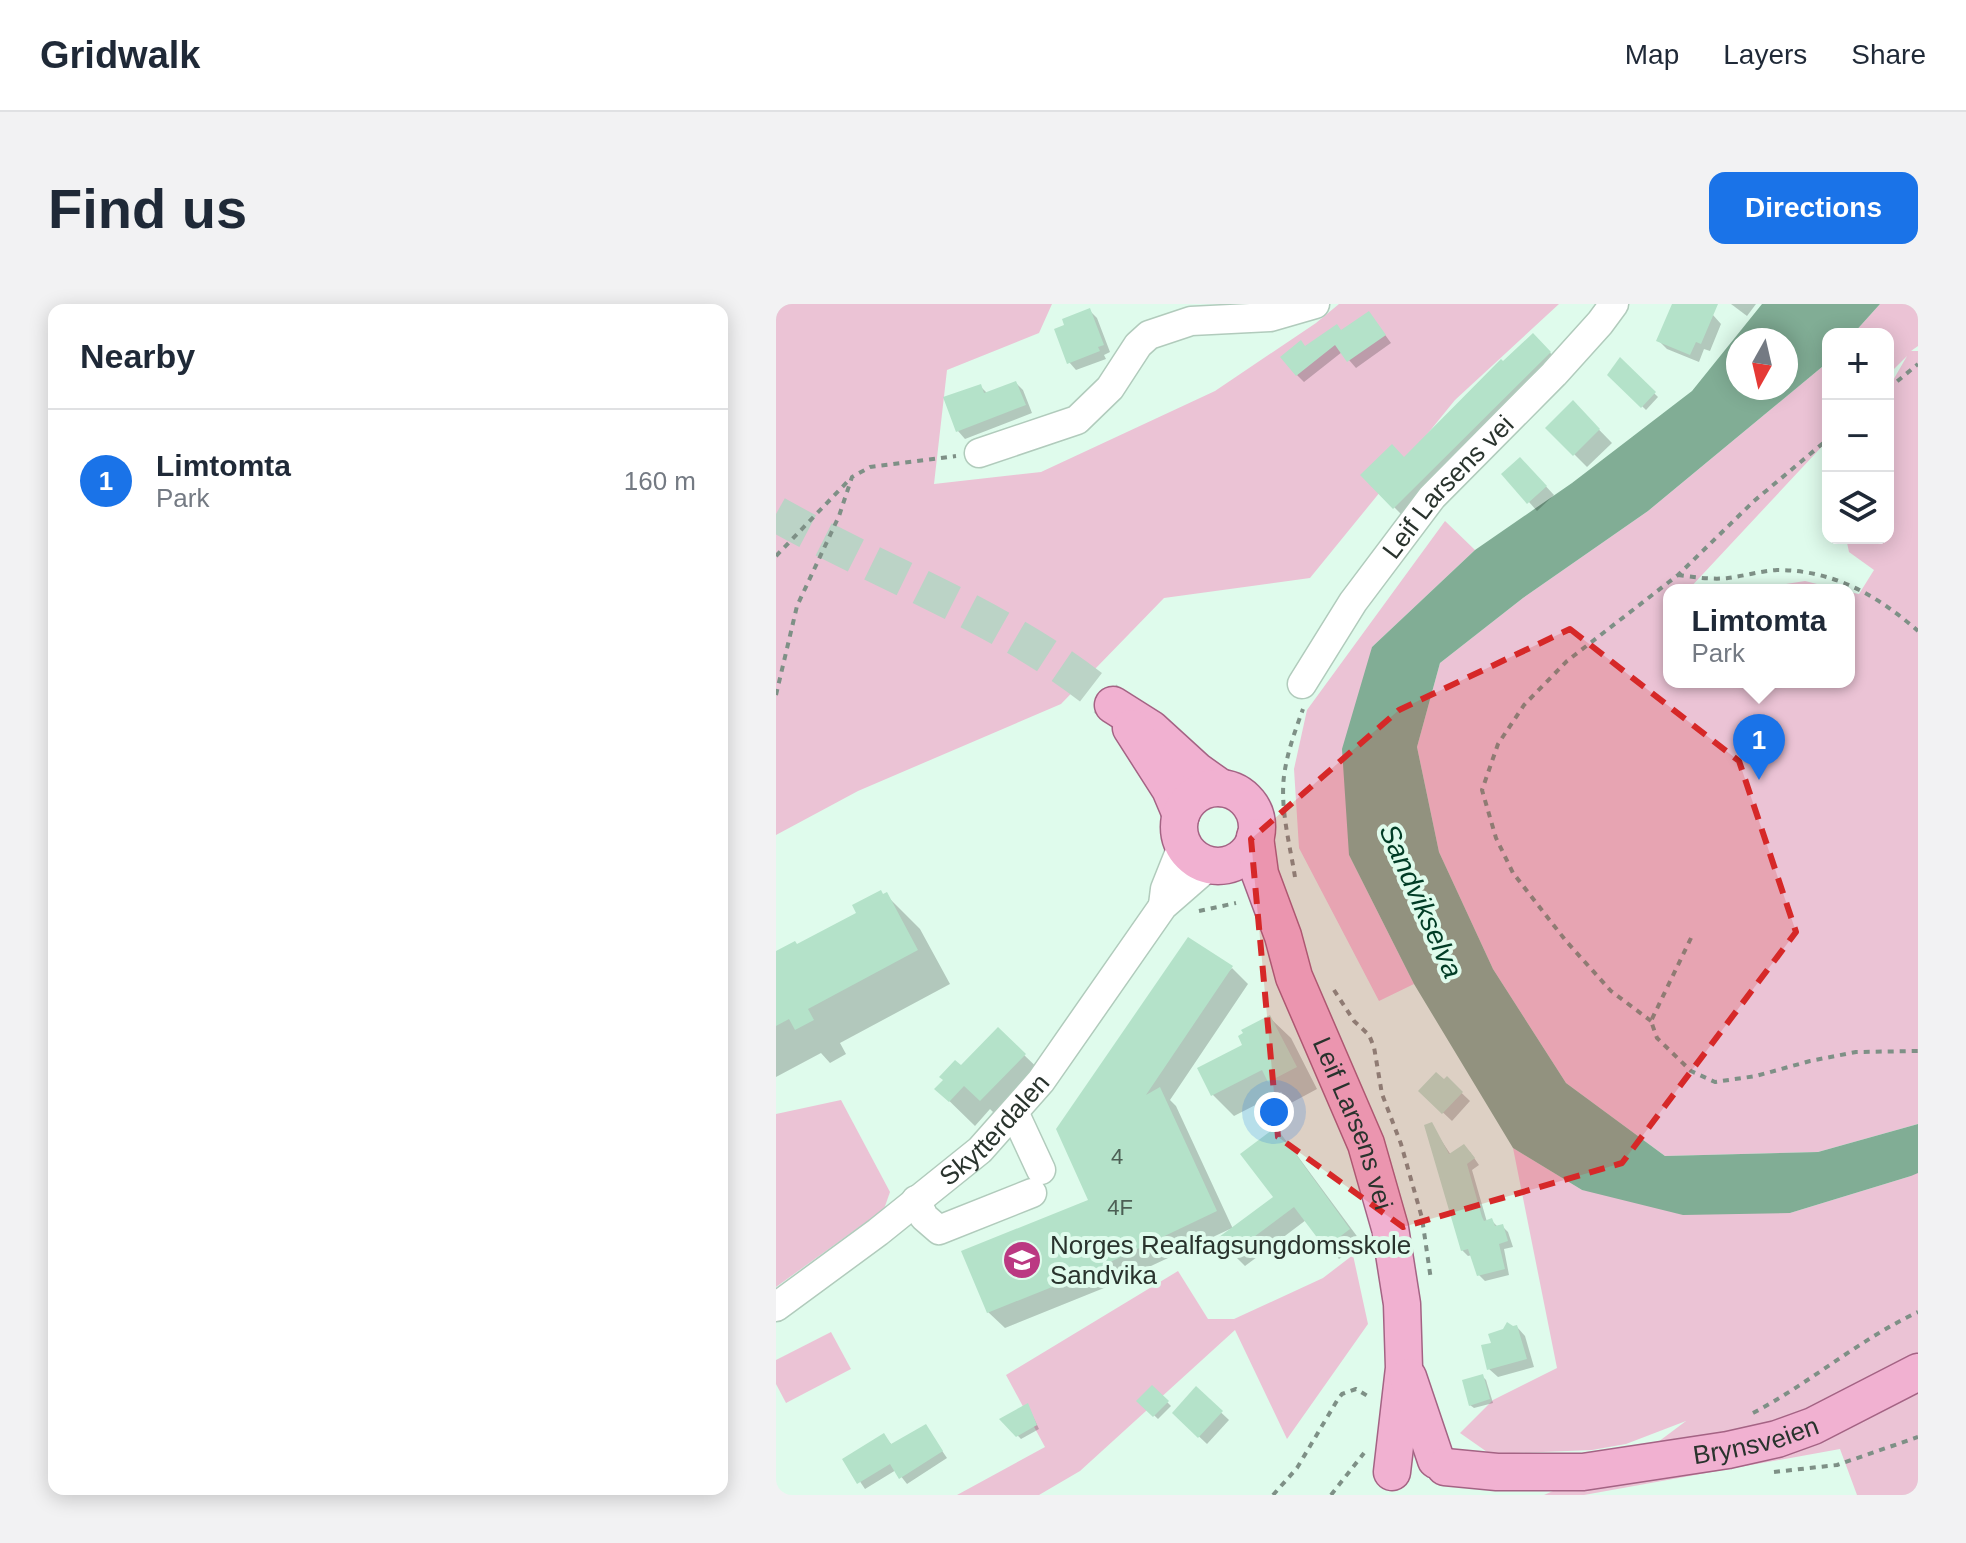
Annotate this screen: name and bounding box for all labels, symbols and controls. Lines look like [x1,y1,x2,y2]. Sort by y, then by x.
text: Gridwalk [40,34,201,76]
text: Map [1625,39,1679,70]
text: Layers [1723,39,1807,70]
text: Share [1851,39,1926,70]
button: Directions [1709,172,1918,244]
text: Find us [48,177,247,240]
north arrow [1726,328,1798,400]
map controls [1822,328,1894,544]
button: + [1822,328,1894,400]
text: Nearby [80,337,195,375]
button: − [1822,400,1894,472]
street label: Leif Larsens vei [1376,409,1520,564]
text: Limtomta [156,449,291,482]
text: 1 [99,466,113,496]
text: 160 m [624,466,696,496]
button: layers [1822,472,1894,544]
text: Park [156,483,209,513]
popup [1663,584,1855,688]
text: Limtomta [1692,604,1827,637]
text: Park [1692,638,1745,668]
pin: 1 [1733,714,1785,780]
water label: Sandvikselva [1373,819,1469,983]
street label: Leif Larsens vei [1307,1033,1399,1213]
street label: Skytterdalen [933,1068,1055,1192]
your location [1254,1092,1294,1132]
house number: 4 [1111,1144,1123,1169]
house number: 4F [1107,1195,1133,1220]
place label: Norges Realfagsungdomsskole Sandvika [1050,1230,1411,1290]
school or university icon: Norges Realfagsungdomsskole Sandvika [1001,1239,1043,1281]
street label: Brynsveien [1691,1410,1823,1470]

